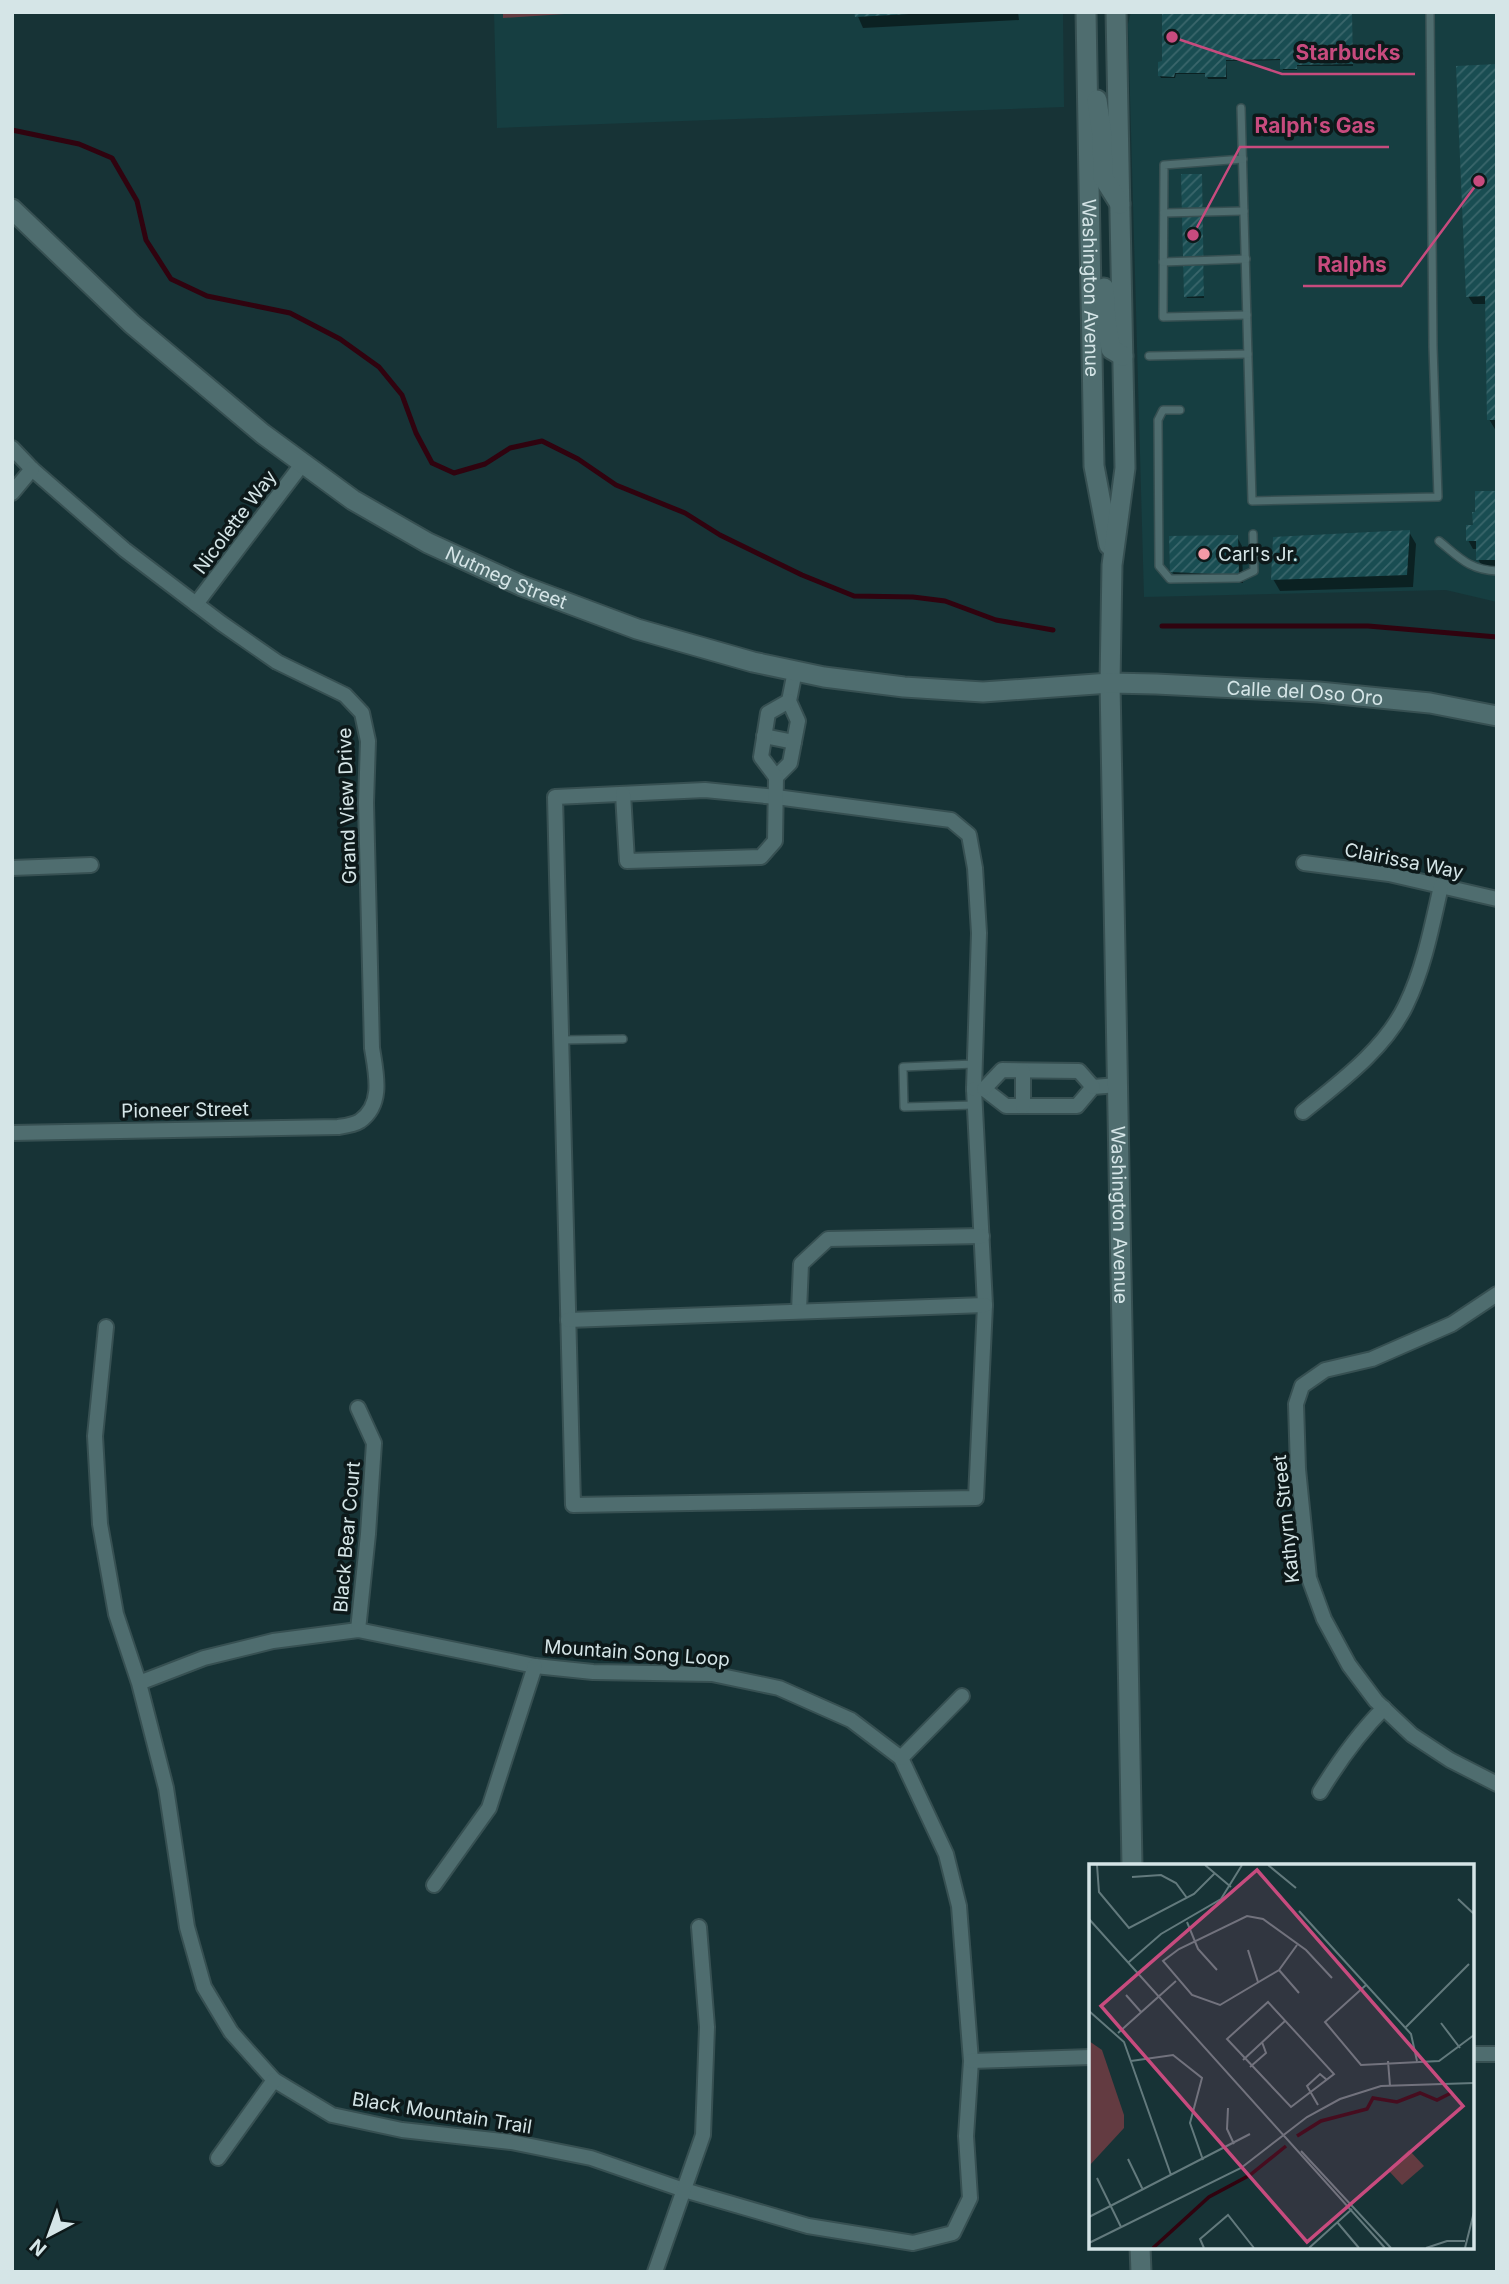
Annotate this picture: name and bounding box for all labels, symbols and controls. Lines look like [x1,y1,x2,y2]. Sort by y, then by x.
callout: Starbucks [1282,32,1415,74]
text: Starbucks [1295,40,1401,65]
callout: Ralph's Gas [1240,105,1389,147]
text: Ralph's Gas [1255,113,1375,138]
street label: Washington Avenue [1078,199,1104,377]
callout: Ralphs [1303,244,1401,286]
text: Ralphs [1317,252,1387,277]
street label: Nicolette Way [189,465,282,578]
street label: Nutmeg Street [442,541,570,613]
place label: Carl's Jr. [1218,543,1298,566]
marker: Carl's Jr. [1196,546,1212,562]
street label: Calle del Oso Oro [1226,676,1384,710]
street label: Grand View Drive [333,727,361,885]
street label: Clairissa Way [1343,838,1466,884]
street label: Pioneer Street [121,1097,249,1123]
street label: Washington Avenue [1107,1126,1133,1304]
street label: Kathyrn Street [1268,1454,1304,1584]
street label: Black Bear Court [329,1461,365,1613]
street label: Mountain Song Loop [543,1635,731,1671]
inset map [1089,1864,1474,2249]
street label: Black Mountain Trail [350,2087,534,2139]
north arrow [14,2200,84,2270]
text: N [25,2234,51,2261]

